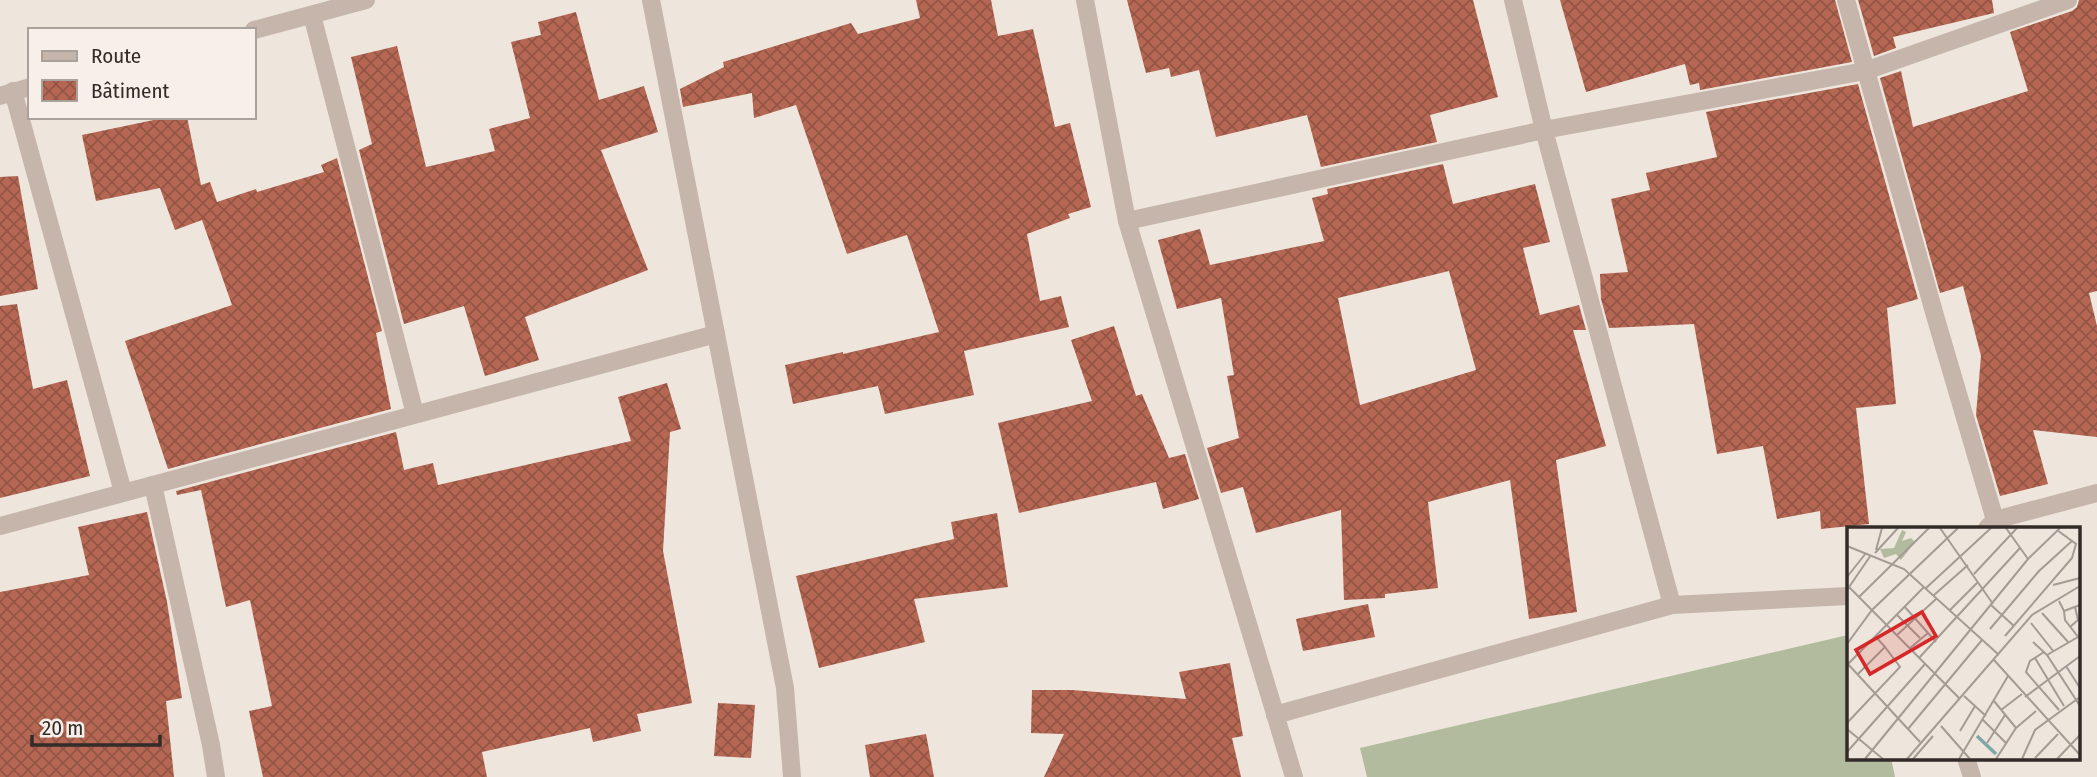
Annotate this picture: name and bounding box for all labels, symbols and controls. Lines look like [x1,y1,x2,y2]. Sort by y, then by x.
legend [28,28,256,119]
text: Route [91,43,141,69]
text: Bâtiment [91,78,170,104]
inset map [1847,527,2080,760]
scale bar [32,704,159,748]
text: 20 m [42,715,83,741]

